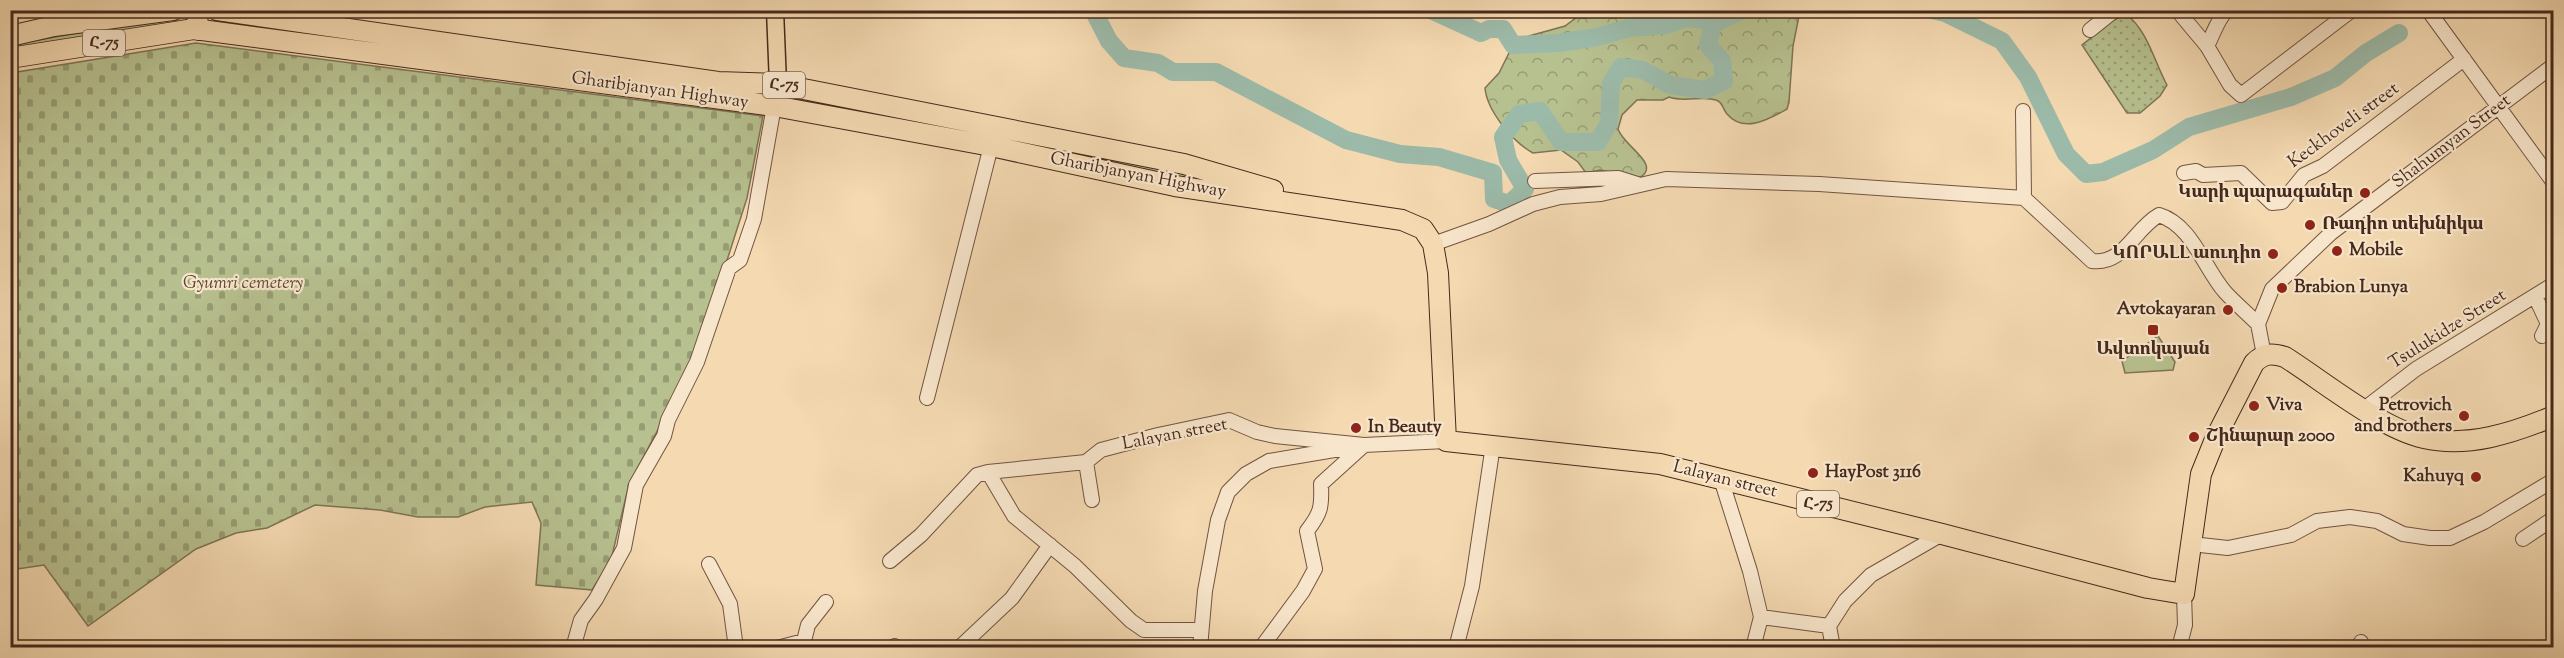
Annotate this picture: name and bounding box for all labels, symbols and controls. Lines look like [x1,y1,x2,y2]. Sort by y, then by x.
road number: Հ-75 [83,30,125,56]
street label: Gharibjanyan Highway [570,66,750,116]
road number: Հ-75 [763,72,805,98]
street label: Keckhoveli street [2283,77,2405,175]
street label: Shahumyan Street [2387,89,2517,195]
street label: Gharibjanyan Highway [1048,146,1228,206]
place label: Կարի պարագաներ [2178,180,2353,206]
marker: Կարի պարագաներ [2358,186,2372,200]
place label: Ռադիո տեխնիկա [2322,212,2483,238]
marker: Ռադիո տեխնիկա [2303,218,2317,232]
place label: Mobile [2349,238,2404,264]
place label: ԿՈՐԱԼԼ աուդիո [2112,241,2261,267]
marker: Mobile [2330,244,2344,258]
marker: ԿՈՐԱԼԼ աուդիո [2266,247,2280,261]
park label: Gyumri cemetery [183,271,303,297]
place label: Brabion Lunya [2294,275,2409,301]
marker: Brabion Lunya [2275,281,2289,295]
street label: Tsulukidze Street [2384,283,2512,377]
place label: Avtokayaran [2116,297,2216,323]
marker: Avtokayaran [2221,303,2235,317]
marker: Ավտոկայան [2146,323,2160,337]
place label: Ավտոկայան [2096,337,2210,363]
place label: Viva [2266,393,2303,419]
place label: Petrovich and brothers [2354,393,2452,440]
marker: Viva [2247,399,2261,413]
marker: Petrovich and brothers [2457,409,2471,423]
street label: Lalayan street [1120,412,1230,458]
place label: In Beauty [1368,415,1442,441]
marker: In Beauty [1349,421,1363,435]
place label: Շինարար 2000 [2206,424,2335,450]
marker: Շինարար 2000 [2187,430,2201,444]
street label: Lalayan street [1670,454,1780,506]
place label: HayPost 3116 [1825,460,1921,486]
place label: Kahuyq [2403,464,2465,490]
marker: HayPost 3116 [1806,466,1820,480]
marker: Kahuyq [2469,470,2483,484]
road number: Հ-75 [1797,491,1839,517]

